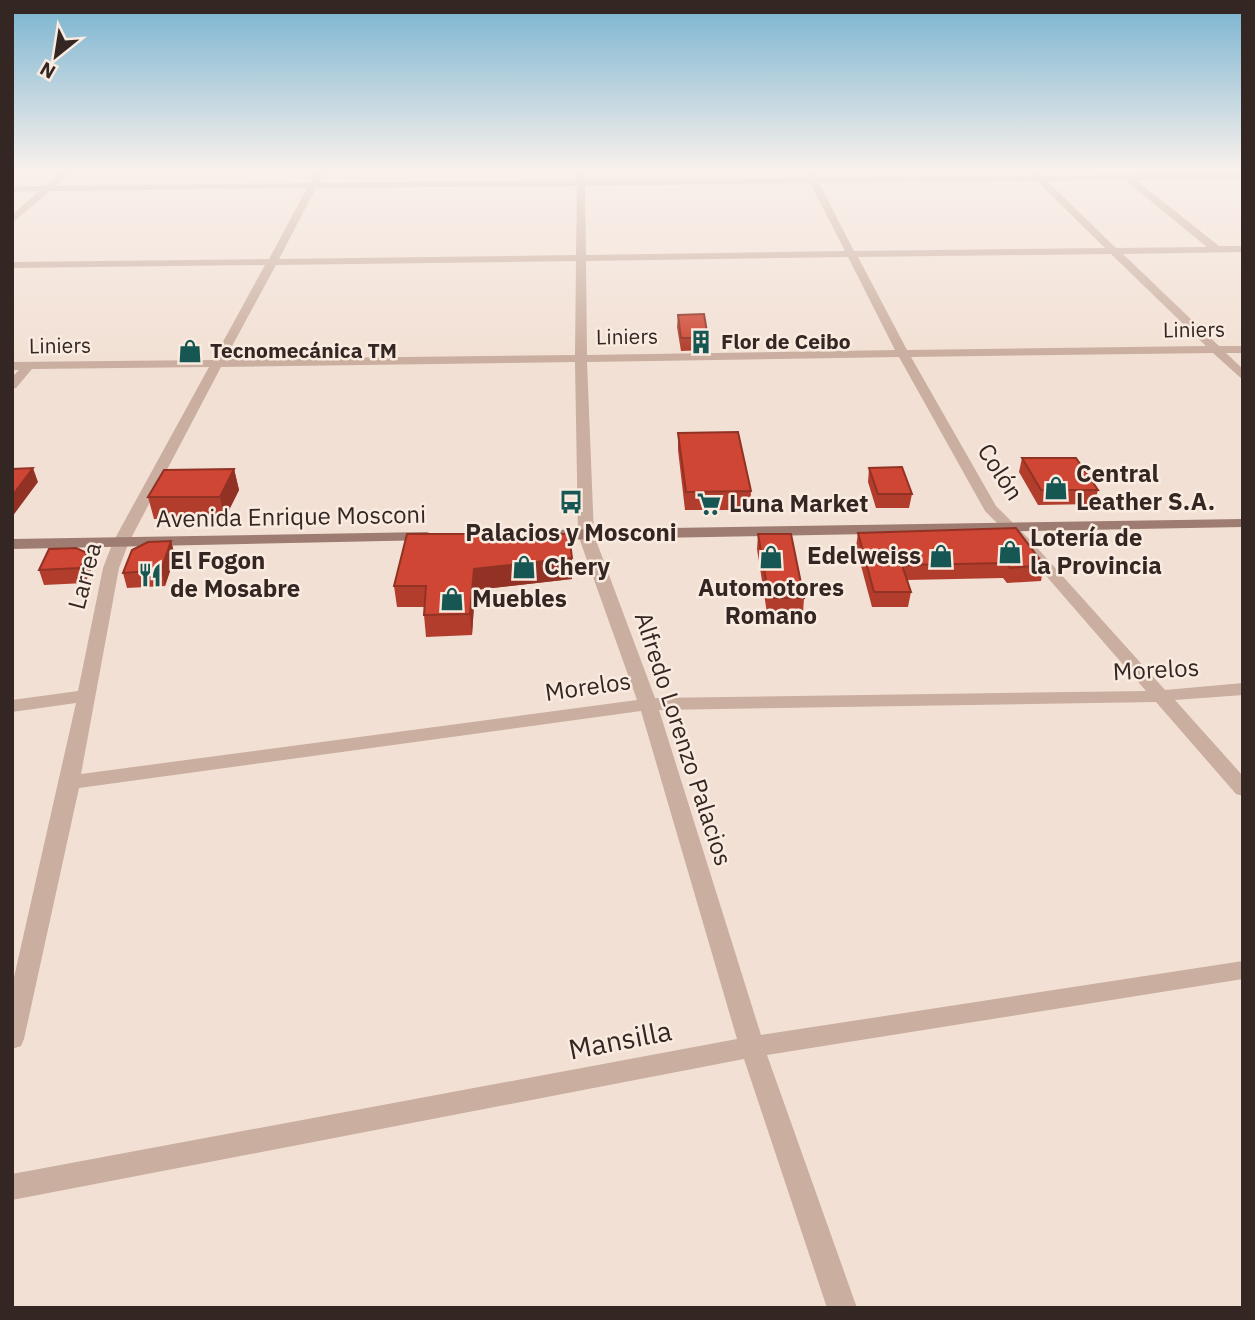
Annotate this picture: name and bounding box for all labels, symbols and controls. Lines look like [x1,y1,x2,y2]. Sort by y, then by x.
north arrow [21,21,91,91]
text: N [36,57,59,85]
street label: Liniers [1163,314,1225,344]
street label: Liniers [596,321,658,351]
place label: Flor de Ceibo [721,327,851,355]
building icon: Flor de Ceibo [687,328,715,356]
street label: Liniers [29,330,91,360]
place label: Tecnomecánica TM [210,336,397,364]
shop icon: Tecnomecánica TM [176,337,204,365]
street label: Colón [971,437,1031,506]
place label: Central Leather S.A. [1076,457,1215,517]
shop icon: Central Leather S.A. [1042,474,1070,502]
place label: Luna Market [729,487,868,519]
bus stop icon: Palacios y Mosconi [557,488,585,516]
supermarket icon: Luna Market [695,490,723,518]
street label: Avenida Enrique Mosconi [156,498,426,534]
place label: Palacios y Mosconi [465,516,677,548]
place label: Lotería de la Provincia [1030,521,1162,581]
street label: Larrea [60,538,108,613]
shop icon: Lotería de la Provincia [996,538,1024,566]
place label: Edelweiss [807,539,921,571]
shop icon: Edelweiss [927,542,955,570]
shop icon: Automotores Romano [757,543,785,571]
place label: El Fogon de Mosabre [170,544,300,604]
place label: Chery [544,550,610,582]
shop icon: Chery [510,553,538,581]
restaurant icon: El Fogon de Mosabre [136,561,164,589]
place label: Automotores Romano [698,571,844,631]
place label: Muebles [472,582,567,614]
shop icon: Muebles [438,585,466,613]
street label: Alfredo Lorenzo Palacios [628,608,740,870]
street label: Morelos [1112,651,1200,687]
street label: Morelos [543,664,633,708]
street label: Mansilla [565,1011,675,1068]

